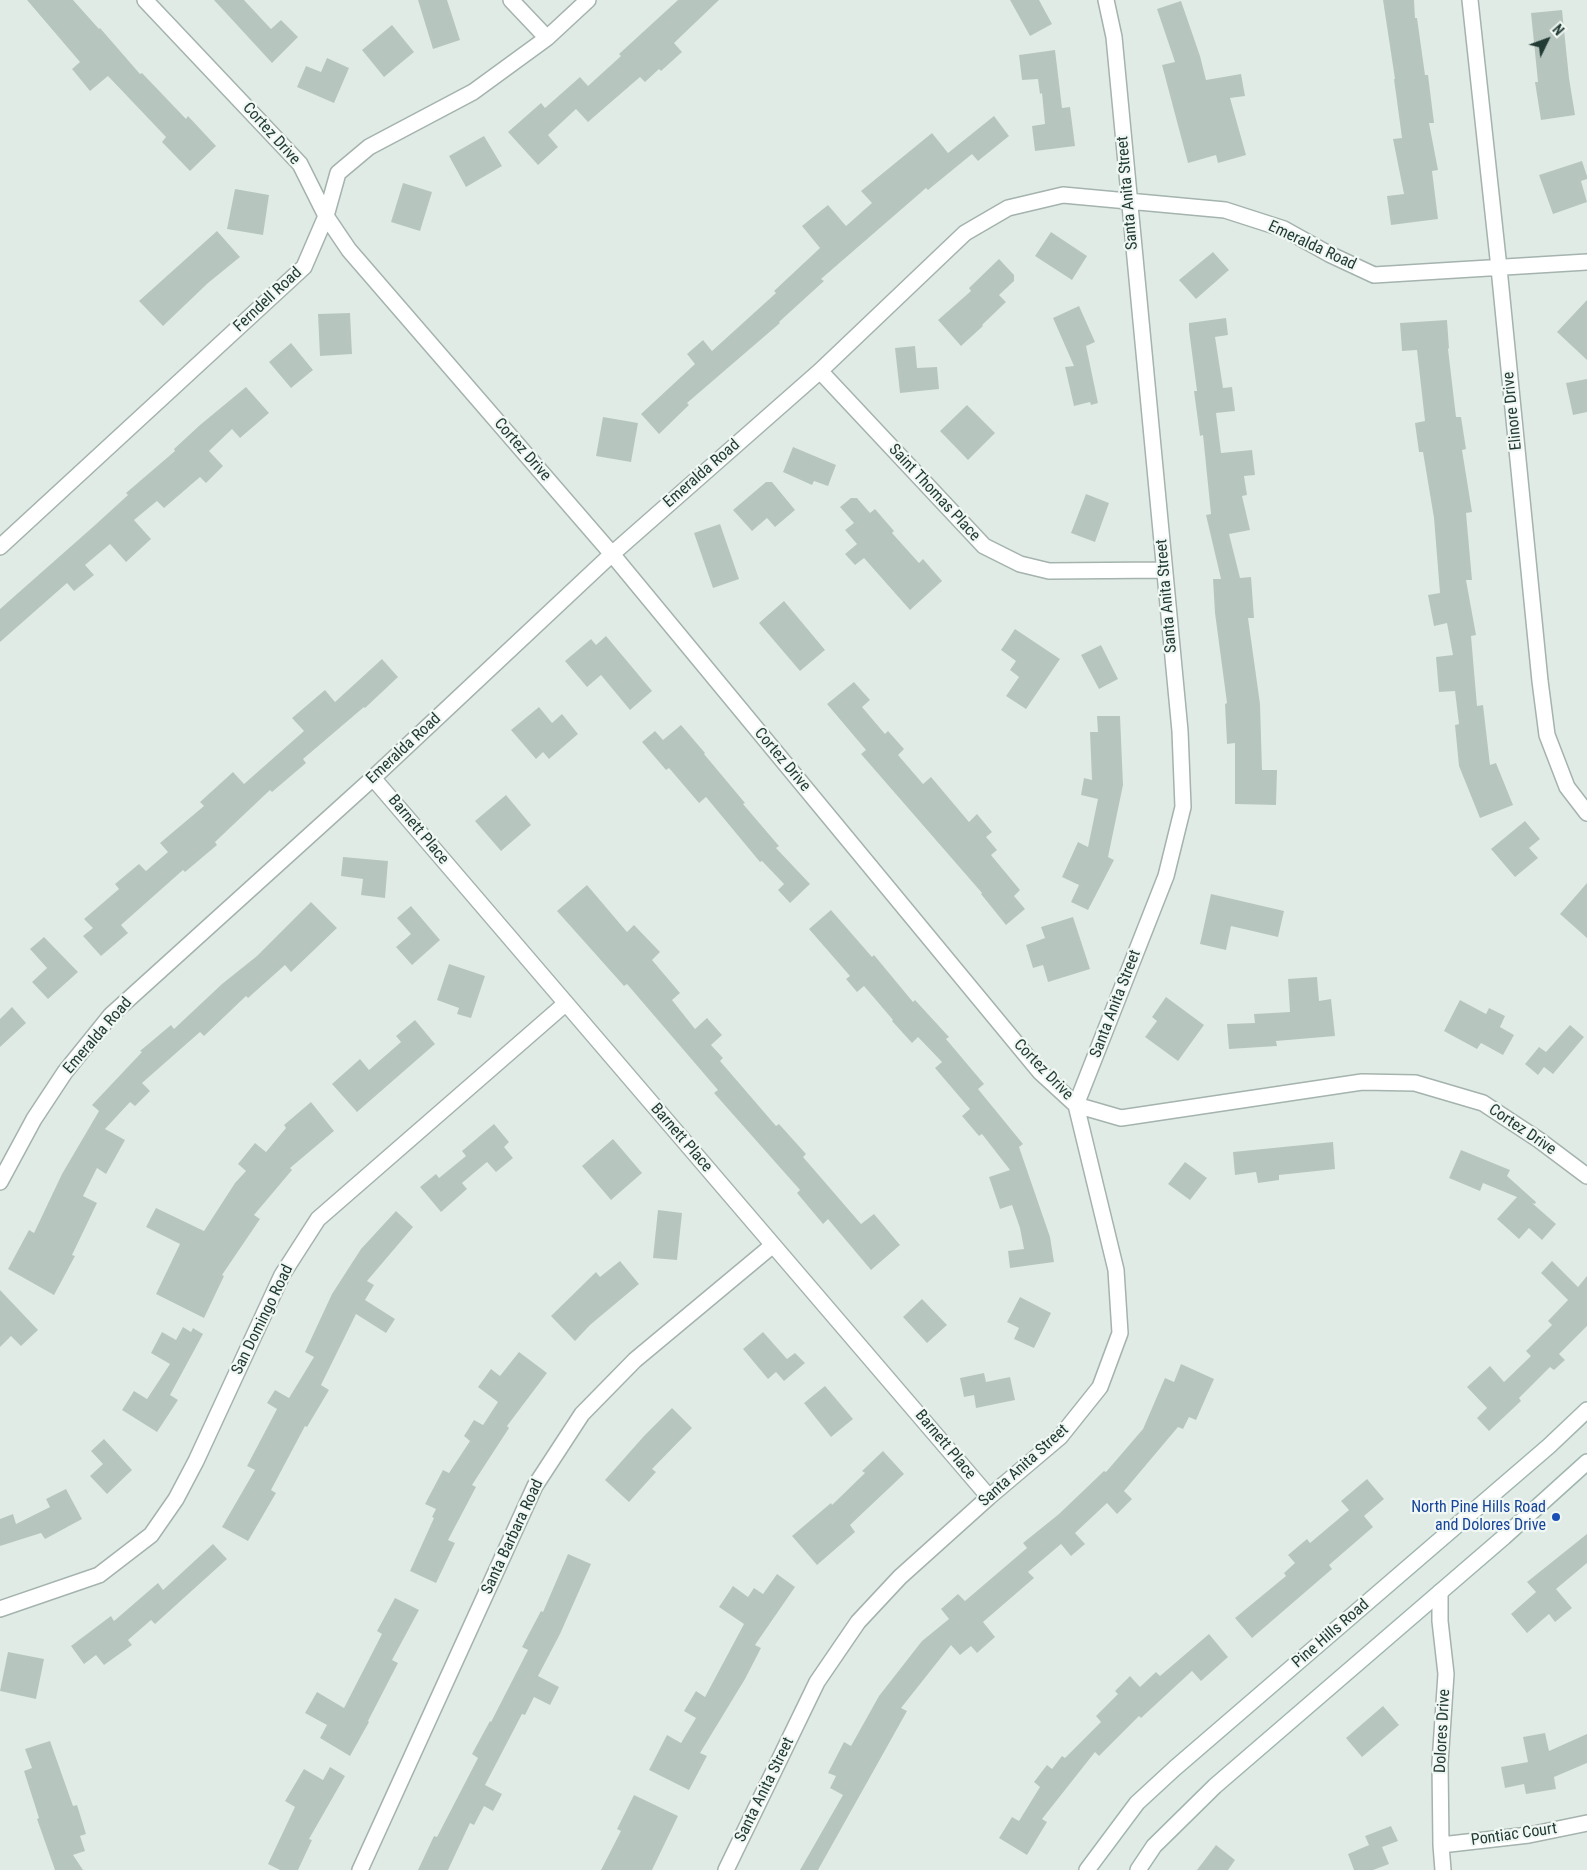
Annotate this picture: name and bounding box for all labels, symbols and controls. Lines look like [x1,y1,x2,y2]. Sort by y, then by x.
north arrow [1522,15,1572,65]
text: N [1549,21,1567,38]
street label: Cortez Drive [238,99,304,169]
street label: Santa Anita Street [1113,135,1143,251]
street label: Emeralda Road [1265,217,1359,275]
street label: Ferndell Road [230,264,306,336]
street label: Elinore Drive [1499,371,1527,451]
street label: Cortez Drive [489,415,555,485]
street label: Emeralda Road [660,436,744,512]
street label: Saint Thomas Place [884,441,984,545]
street label: Santa Anita Street [1152,538,1182,654]
street label: Emeralda Road [363,710,445,788]
street label: Cortez Drive [750,724,814,796]
street label: Barnett Place [383,791,453,869]
street label: Santa Anita Street [1087,947,1145,1061]
street label: Emeralda Road [60,994,136,1078]
street label: Cortez Drive [1009,1036,1077,1104]
street label: Barnett Place [646,1100,716,1176]
street label: Cortez Drive [1485,1100,1559,1160]
street label: San Domingo Road [228,1262,298,1378]
street label: Barnett Place [910,1406,980,1484]
street label: Santa Anita Street [975,1421,1073,1511]
street label: Santa Barbara Road [478,1476,548,1598]
place label: North Pine Hills Road and Dolores Drive [1411,1498,1546,1536]
marker: North Pine Hills Road and Dolores Drive [1550,1511,1562,1523]
street label: Pine Hills Road [1289,1595,1373,1673]
street label: Dolores Drive [1431,1689,1455,1773]
street label: Santa Anita Street [731,1735,799,1845]
street label: Pontiac Court [1470,1819,1558,1851]

